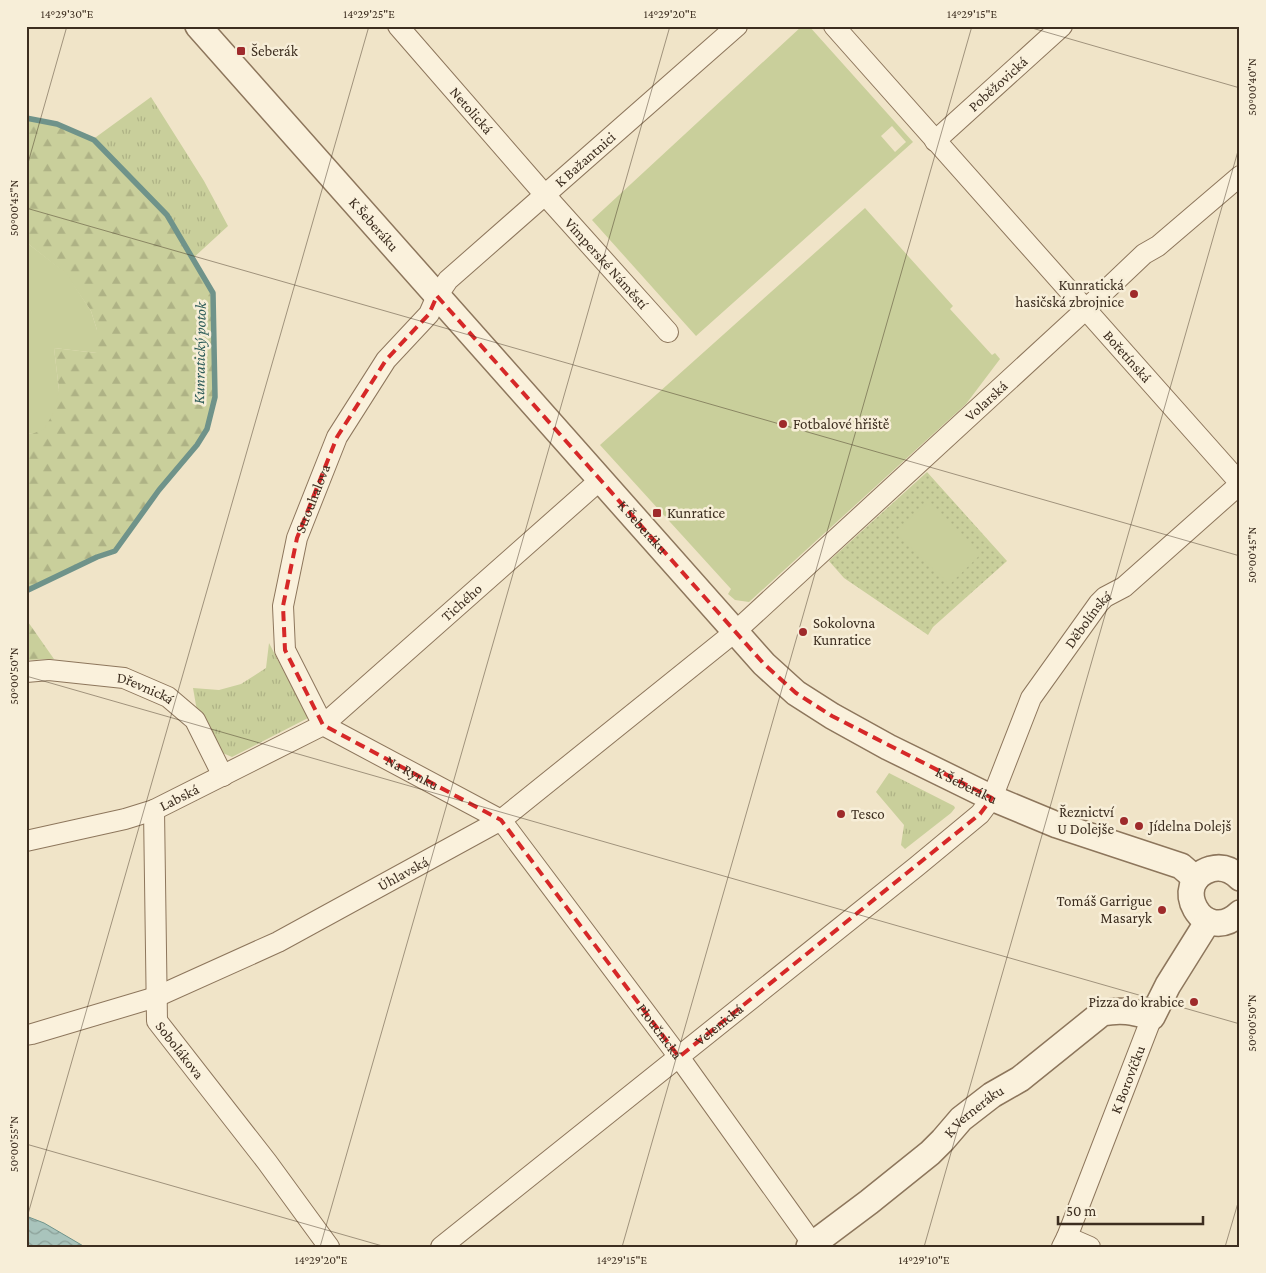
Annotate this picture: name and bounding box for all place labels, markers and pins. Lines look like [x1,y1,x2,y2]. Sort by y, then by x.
place label: Šeberák [251,43,299,59]
marker: Šeberák [235,45,247,57]
place label: Kunratická hasičská zbrojnice [1015,277,1124,311]
marker: Kunratická hasičská zbrojnice [1128,288,1140,300]
place label: Fotbalové hřiště [793,416,890,432]
marker: Fotbalové hřiště [777,418,789,430]
place label: Kunratice [667,505,725,521]
marker: Kunratice [651,507,663,519]
place label: Sokolovna Kunratice [813,615,875,648]
marker: Sokolovna Kunratice [797,626,809,638]
place label: Řeznictví U Dolejše [1057,804,1115,838]
place label: Tesco [851,806,885,822]
marker: Tesco [835,808,847,820]
marker: Řeznictví U Dolejše [1118,815,1130,827]
place label: Jídelna Dolejš [1147,818,1231,835]
marker: Jídelna Dolejš [1133,820,1145,832]
place label: Tomáš Garrigue Masaryk [1056,893,1153,927]
marker: Tomáš Garrigue Masaryk [1156,904,1168,916]
place label: Pizza do krabice [1088,994,1184,1010]
marker: Pizza do krabice [1188,996,1200,1008]

